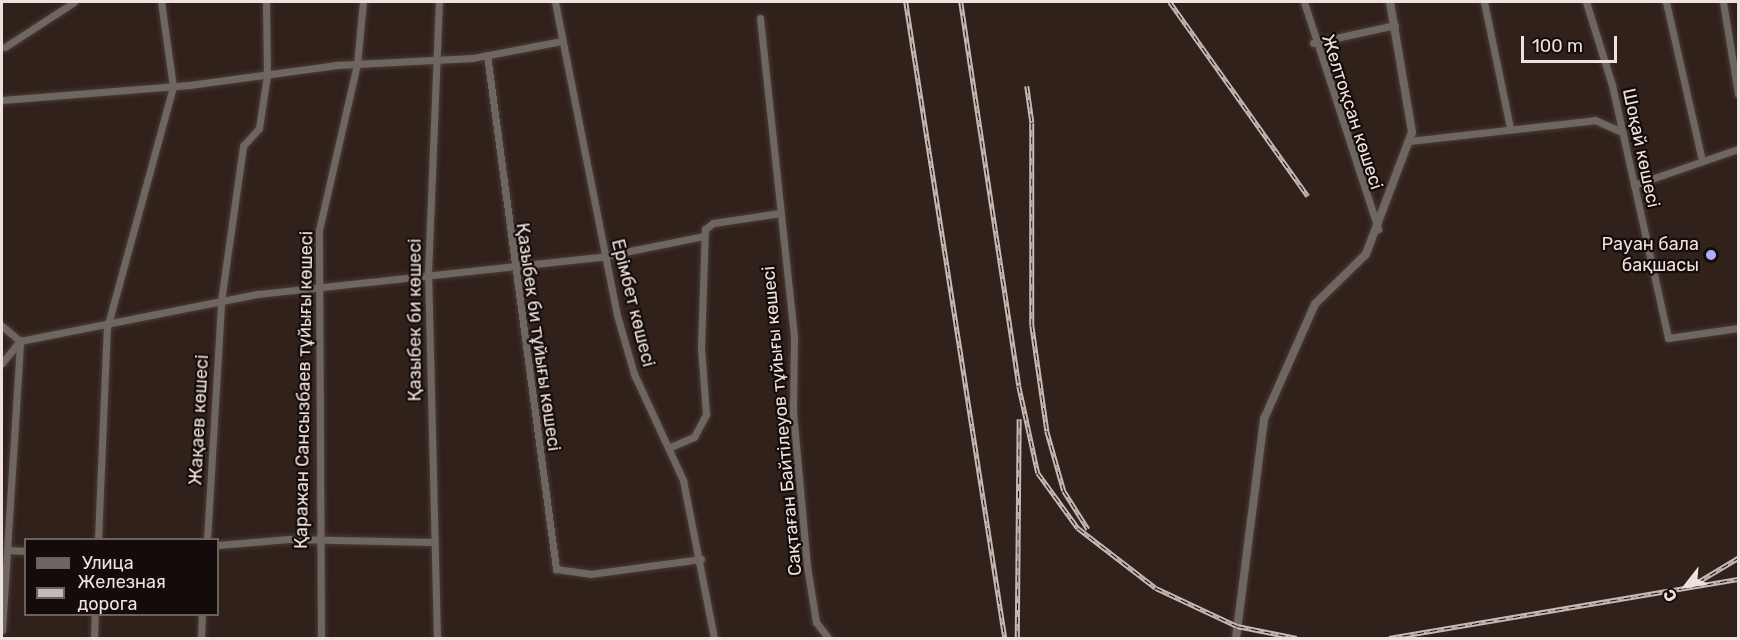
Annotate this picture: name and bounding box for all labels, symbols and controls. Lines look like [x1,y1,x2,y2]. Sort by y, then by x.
scale bar [1524,24,1620,62]
street label: Желтоқсан көшесі [1317,32,1387,192]
text: 100 m [1532,35,1583,57]
street label: Шоқай көшесі [1618,86,1664,210]
street label: Қазыбек би тұйығы көшесі [511,221,565,453]
street label: Қаражан Сансызбаев тұйығы көшесі [290,231,318,549]
place label: Рауан бала бақшасы [1602,234,1699,276]
street label: Ерімбет көшесі [607,237,659,369]
street label: Қазыбек би көшесі [404,239,426,401]
marker: Рауан бала бақшасы [1704,248,1718,262]
street label: Сақтаған Байтілеуов тұйығы көшесі [758,265,806,577]
street label: Жақаев көшесі [185,354,213,486]
legend [24,538,219,616]
text: Улица [82,552,134,574]
north arrow [1656,556,1716,616]
text: Железная дорога [77,571,166,615]
text: С [1659,586,1681,605]

